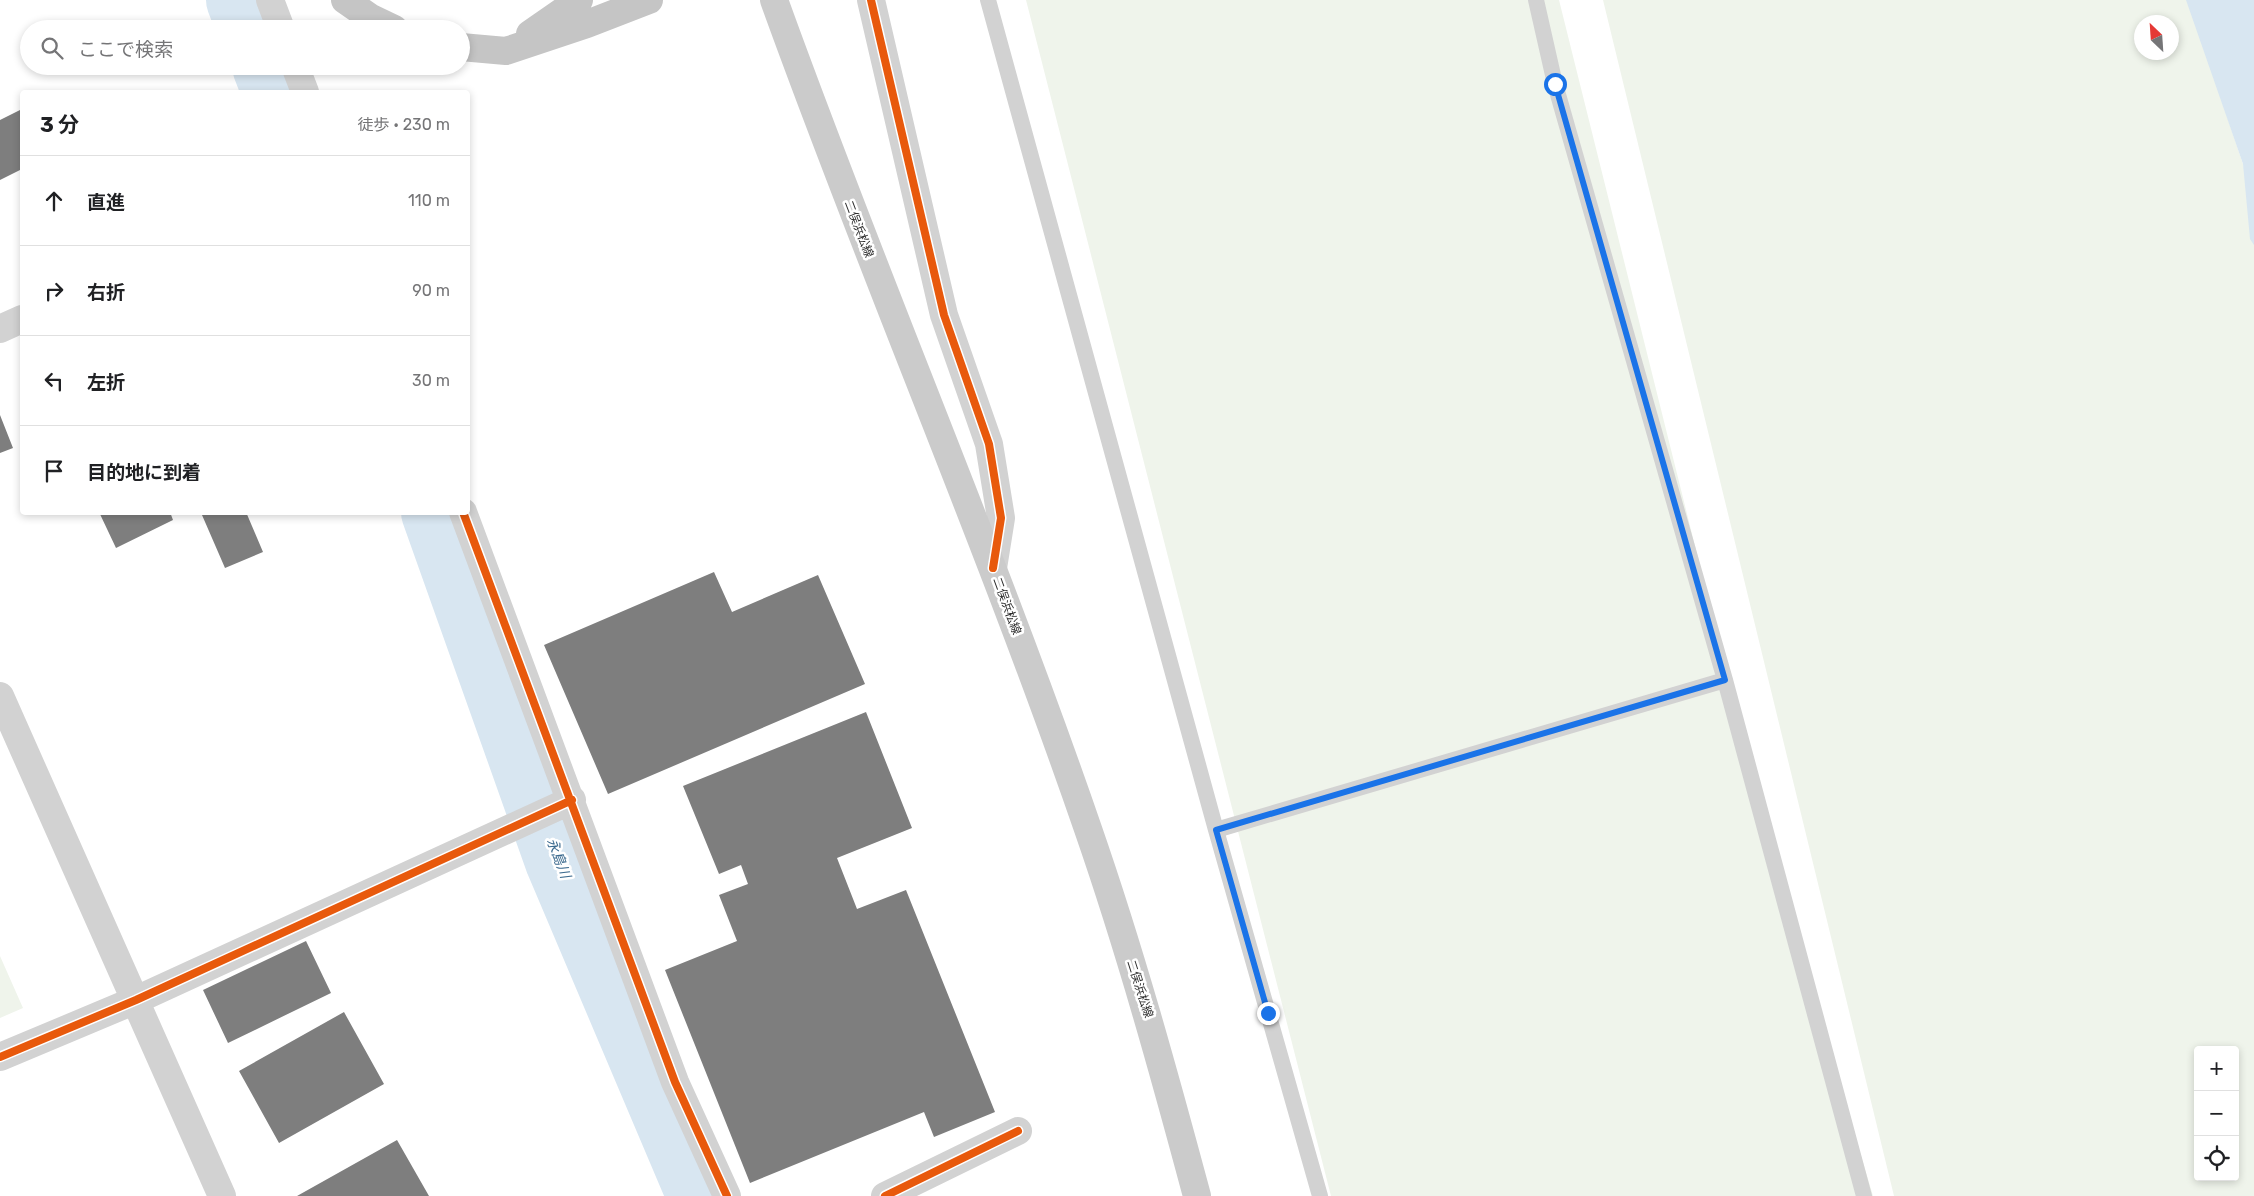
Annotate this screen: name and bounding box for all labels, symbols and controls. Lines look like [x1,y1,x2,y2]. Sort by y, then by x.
north arrow [2134,15,2179,60]
search box [20,20,470,75]
icon: search [38,34,66,62]
text: ここで検索 [78,38,173,61]
route start [1544,73,1567,96]
text: 3 分 [40,112,79,137]
text: 徒歩 · 230 m [358,115,450,134]
icon: ahead [40,187,68,215]
text: 直進 [87,191,125,214]
text: 110 m [408,191,450,210]
street label: 二俣浜松線 [842,198,876,260]
icon: right [40,277,68,305]
text: 右折 [87,281,125,304]
text: 90 m [412,281,450,300]
icon: left [40,367,68,395]
text: 左折 [87,371,125,394]
text: 30 m [412,371,450,390]
icon: arrive [40,457,68,485]
text: 目的地に到着 [87,461,201,484]
street label: 二俣浜松線 [990,575,1024,637]
water label: 永島川 [543,836,575,883]
street label: 二俣浜松線 [1124,958,1156,1020]
route end [1257,1002,1280,1025]
map controls [2194,1046,2239,1181]
button: + [2194,1046,2239,1091]
button: − [2194,1091,2239,1136]
button: locate [2194,1136,2239,1181]

